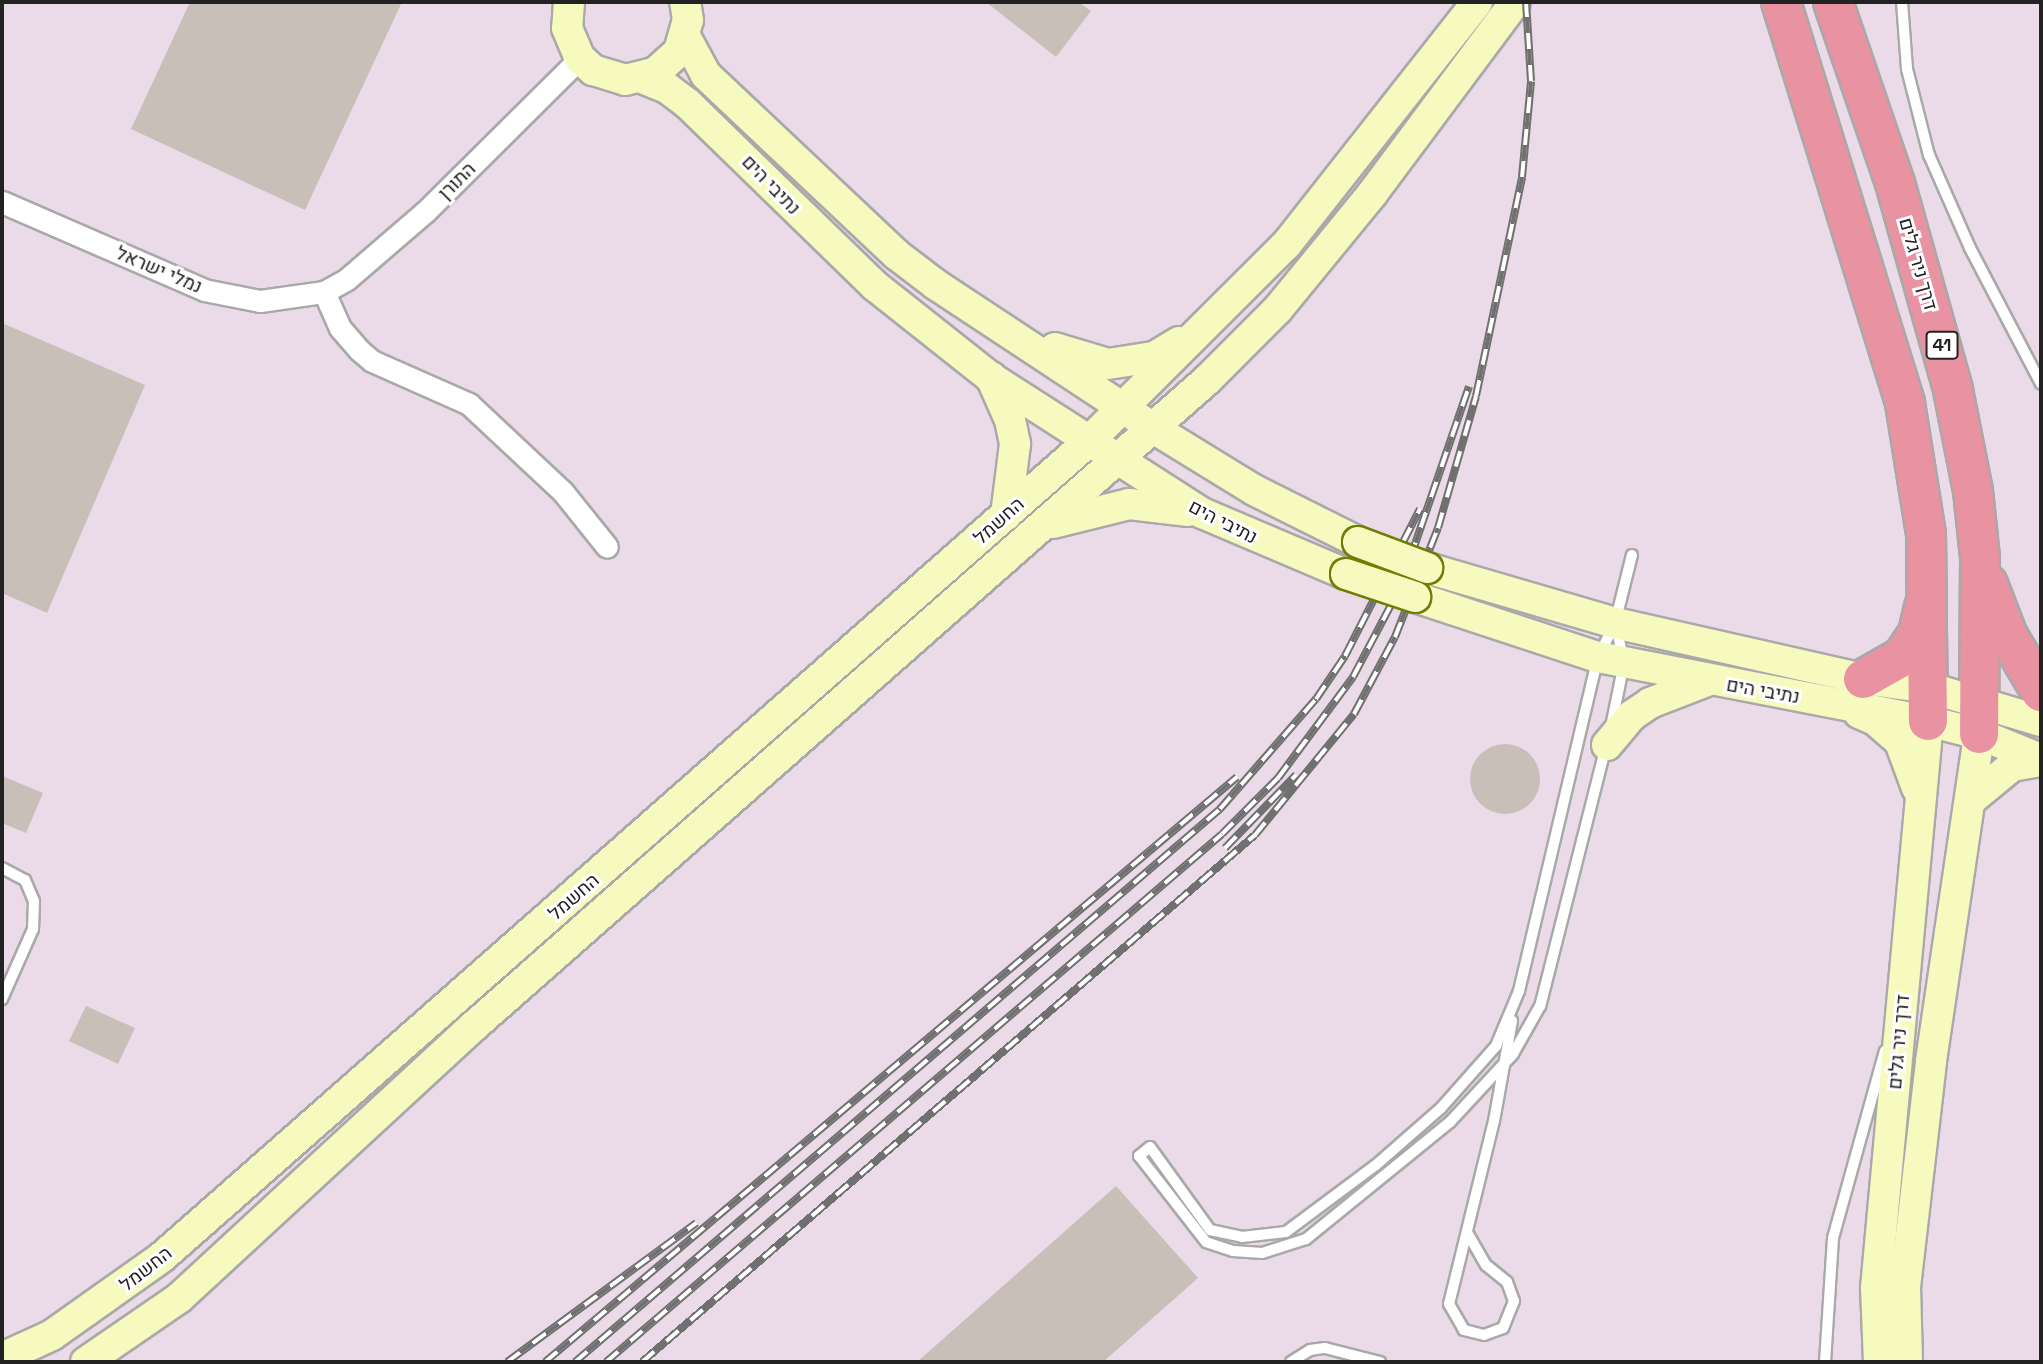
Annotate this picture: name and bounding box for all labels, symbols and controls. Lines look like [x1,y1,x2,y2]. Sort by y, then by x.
street label: נתיבי הים [737,150,805,220]
street label: התורן [434,158,480,204]
street label: דרך ניר גלים [1894,215,1942,313]
street label: נמלי ישראל [112,242,206,298]
road number: 41 [1924,330,1960,360]
street label: החשמל [969,493,1029,549]
street label: נתיבי הים [1185,495,1261,549]
street label: נתיבי הים [1725,673,1801,709]
street label: החשמל [544,869,604,925]
street label: דרך ניר גלים [1883,994,1915,1090]
street label: החשמל [115,1242,177,1296]

